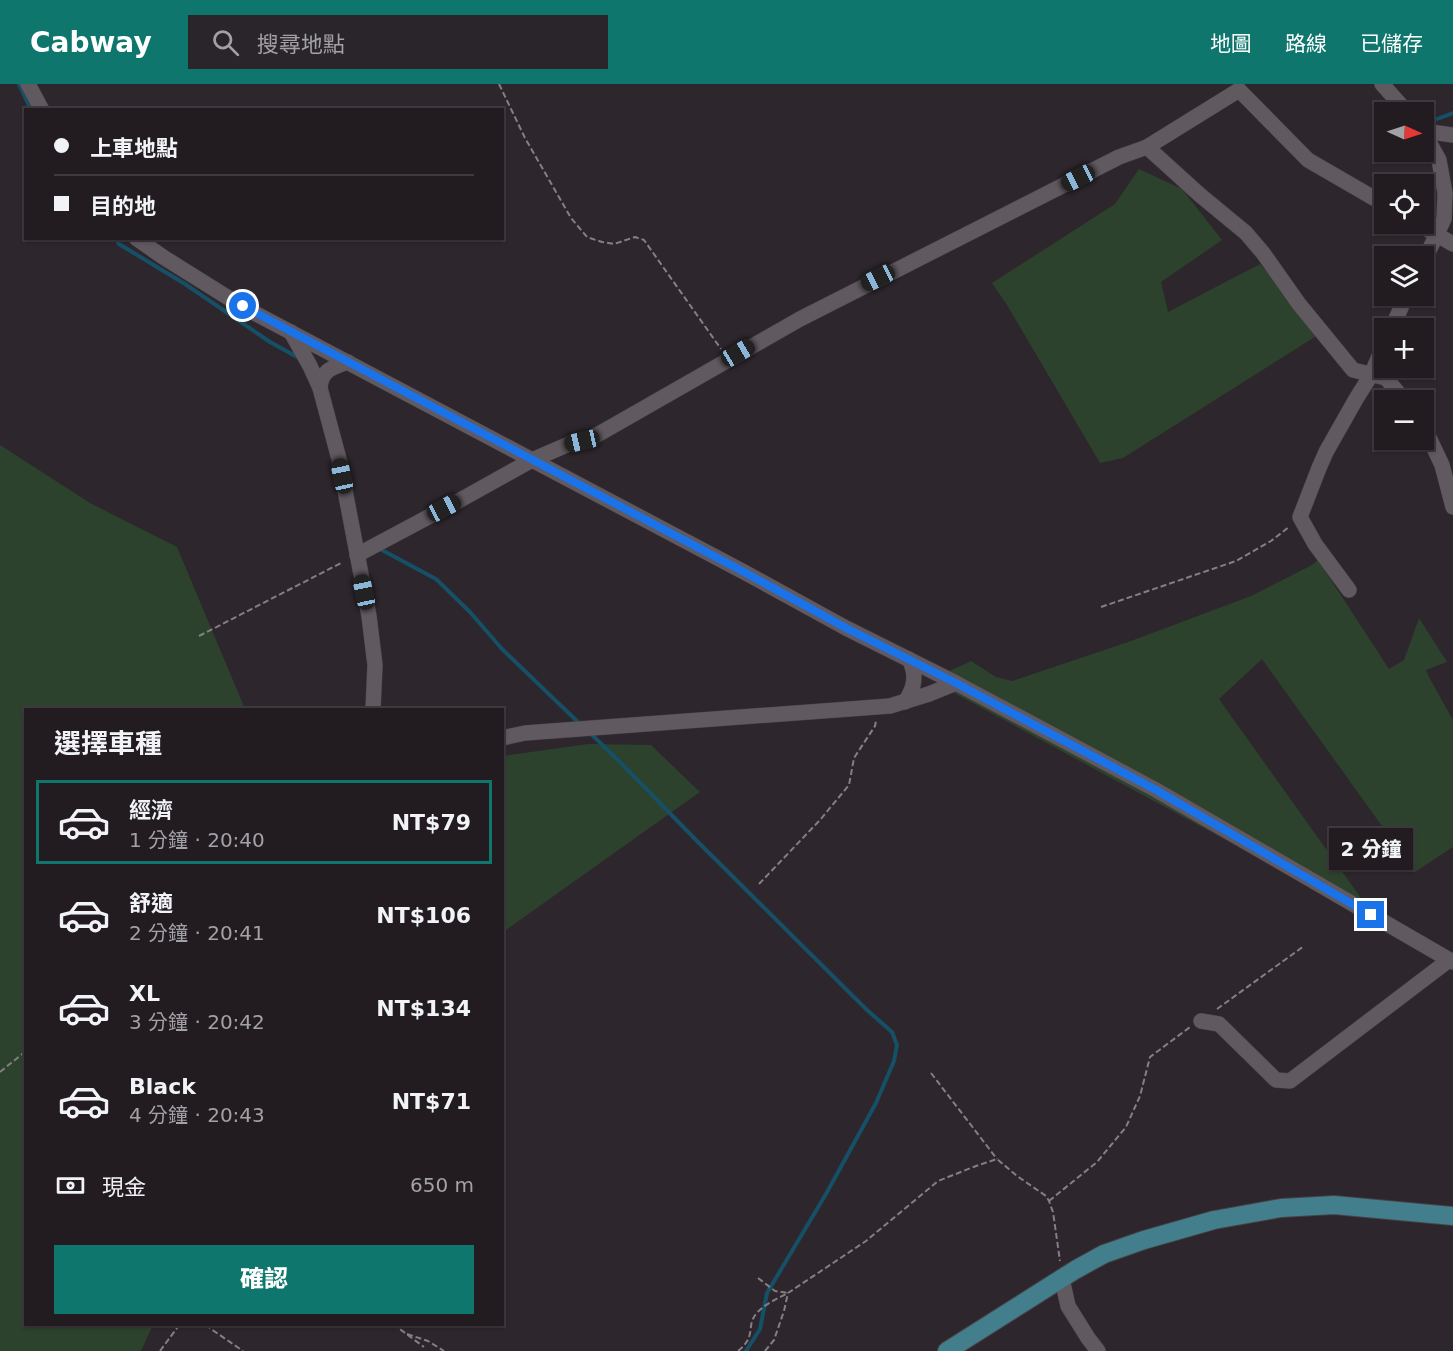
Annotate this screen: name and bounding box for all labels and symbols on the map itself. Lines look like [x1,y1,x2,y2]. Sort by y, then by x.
north arrow [1374,102,1434,162]
car [1058,162,1098,194]
car [858,262,898,294]
route start [229,292,256,319]
car [718,336,758,370]
car [562,428,602,454]
car [329,457,355,495]
car [424,492,464,524]
car [351,573,377,611]
callout: 2 分鐘 [1329,828,1413,870]
route end [1357,901,1384,928]

